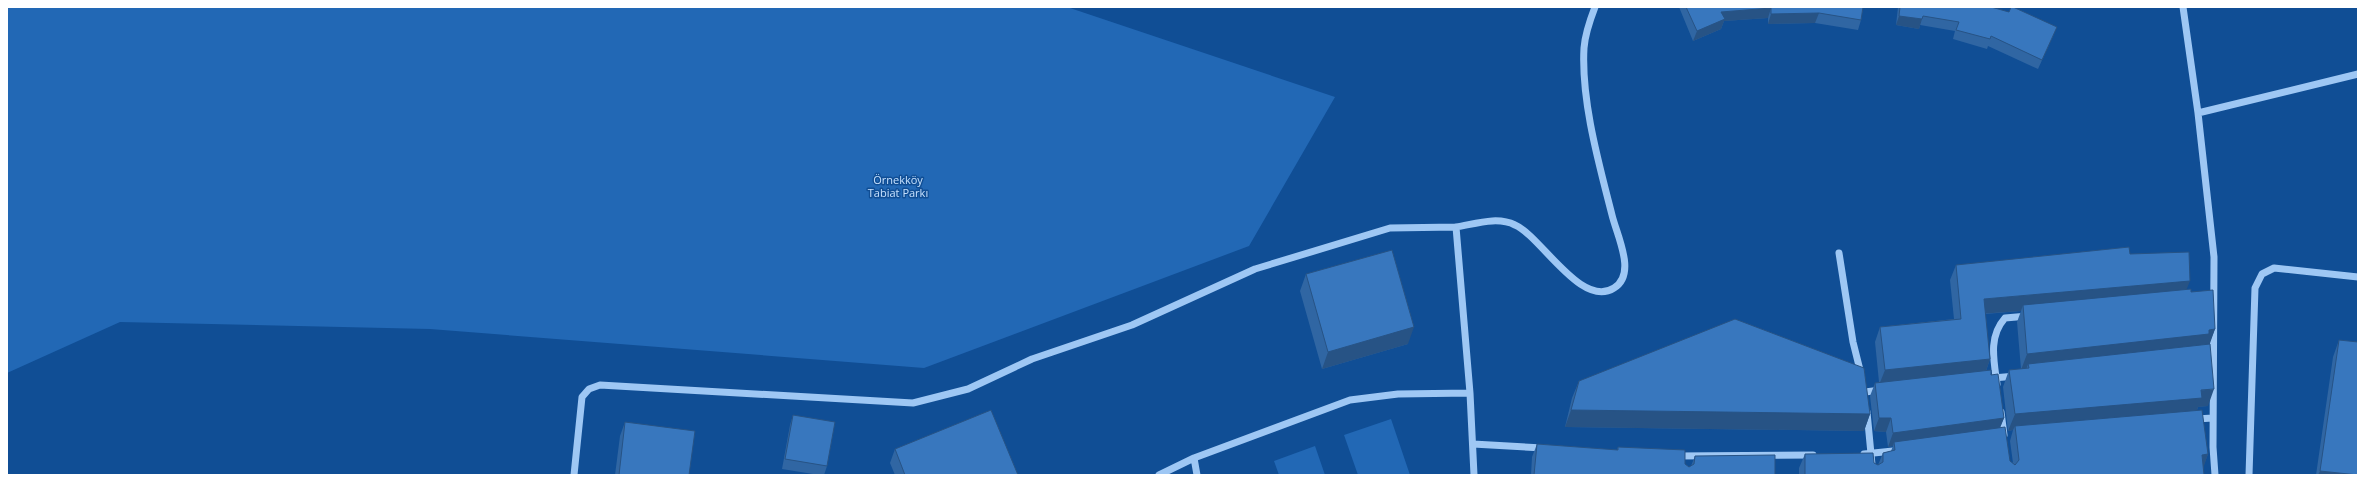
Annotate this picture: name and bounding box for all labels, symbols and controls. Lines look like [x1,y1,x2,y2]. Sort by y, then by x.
park label: Örnekköy Tabiat Parkı [868,172,928,200]

